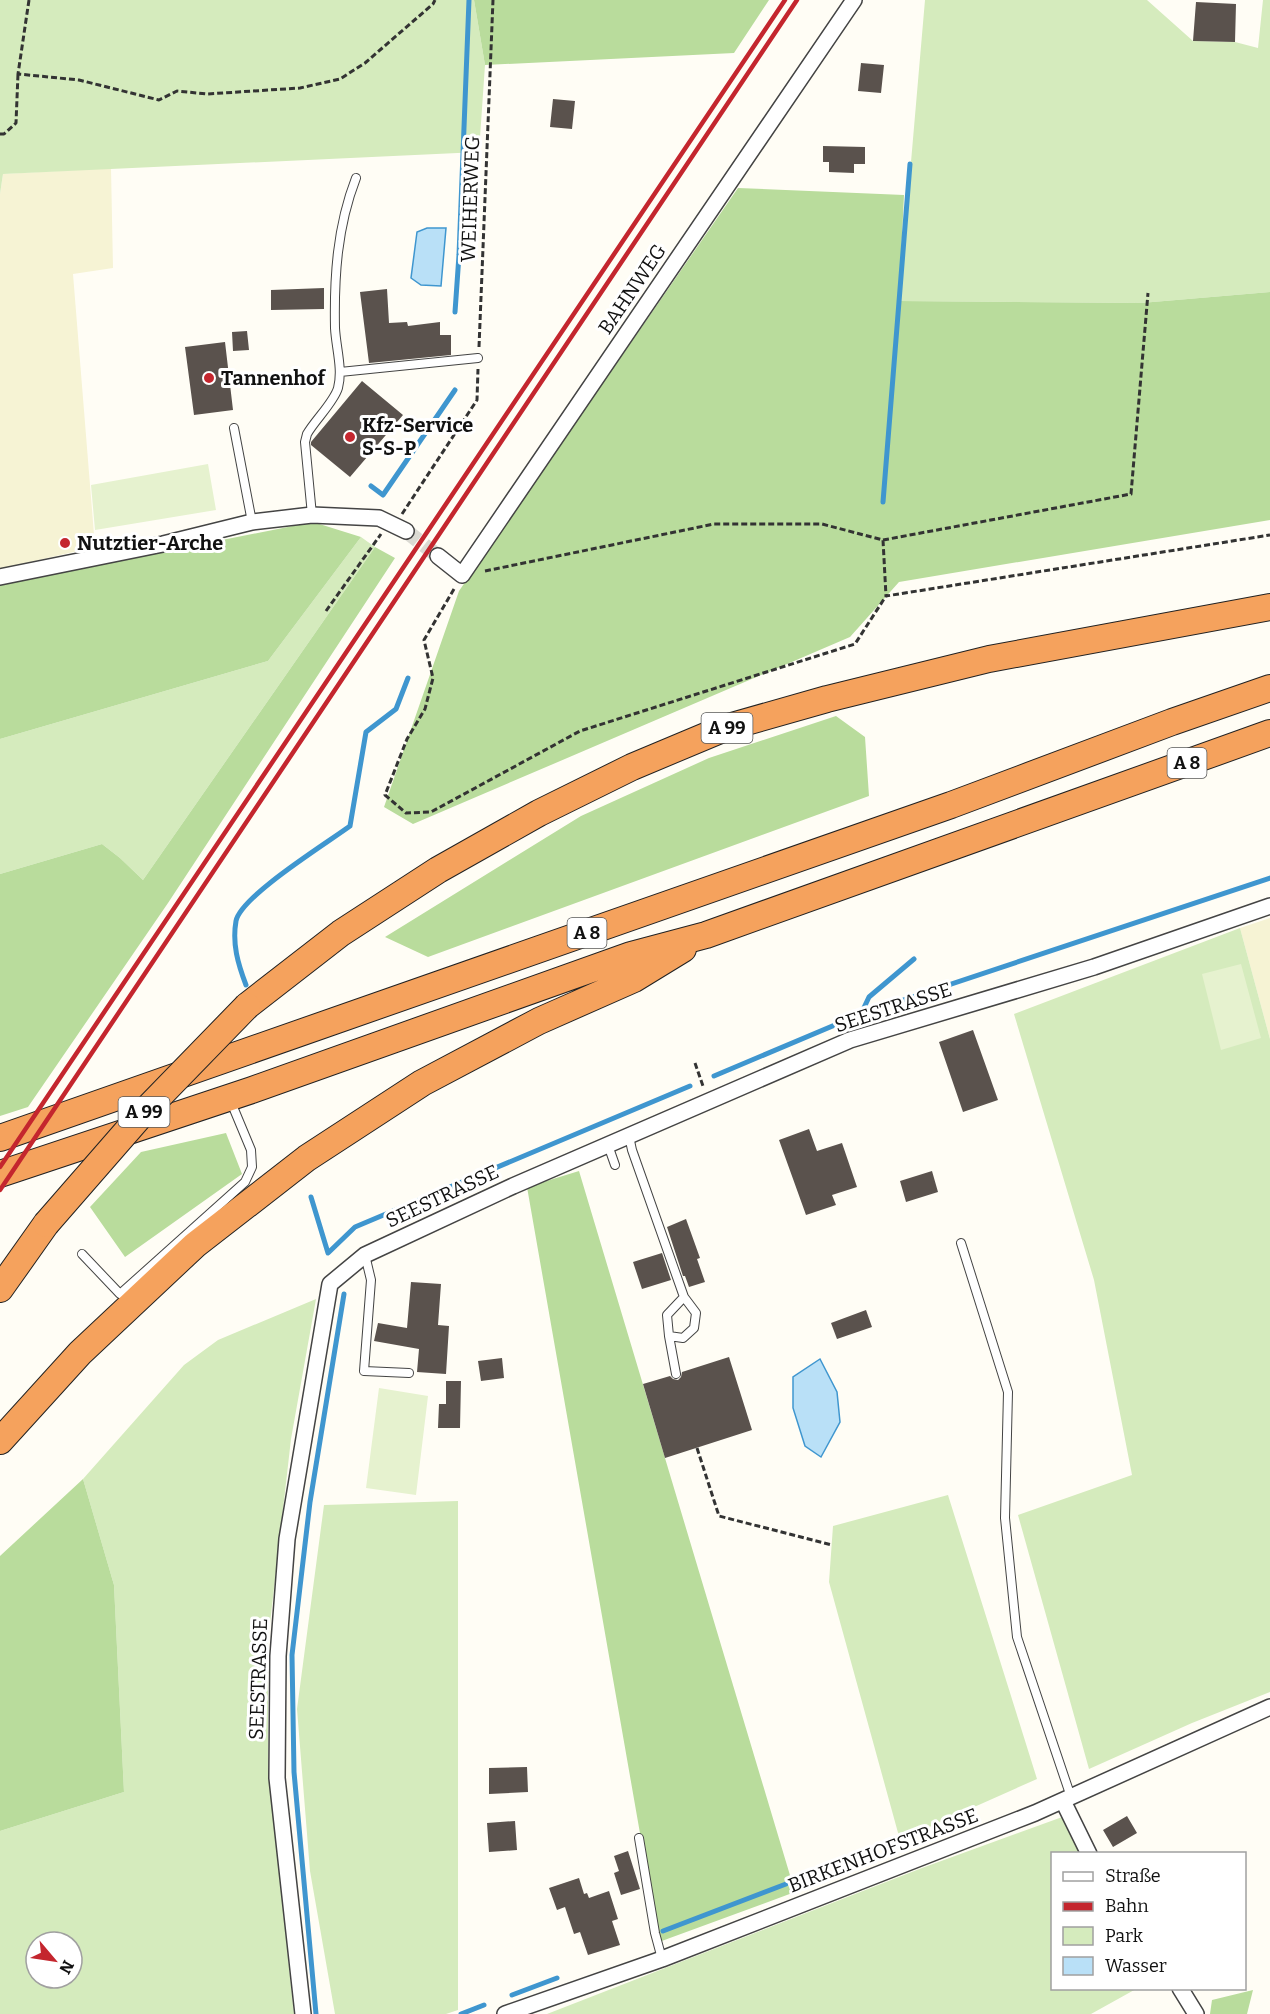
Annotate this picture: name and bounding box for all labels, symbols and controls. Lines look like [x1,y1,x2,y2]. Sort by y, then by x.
street label: WEIHERWEG [456,135,484,263]
street label: BAHNWEG [593,239,671,339]
place label: Tannenhof [221,366,327,390]
marker: Tannenhof [202,371,216,385]
place label: Kfz-Service S-S-P [362,413,473,460]
marker: Kfz-Service S-S-P [343,430,357,444]
place label: Nutztier-Arche [77,531,223,555]
marker: Nutztier-Arche [58,536,72,550]
road number: A 99 [702,713,752,743]
road number: A 8 [1168,748,1206,778]
road number: A 8 [568,918,606,948]
street label: SEESTRASSE [831,977,955,1037]
road number: A 99 [118,1097,170,1127]
street label: SEESTRASSE [382,1159,502,1233]
street label: SEESTRASSE [244,1618,272,1740]
street label: BIRKENHOFSTRASSE [785,1803,981,1897]
legend [1051,1852,1246,1990]
text: Straße [1105,1865,1161,1887]
text: Bahn [1105,1895,1149,1917]
text: Park [1105,1925,1144,1947]
north arrow [24,1930,84,1990]
text: Wasser [1105,1955,1167,1977]
text: N [55,1957,78,1977]

